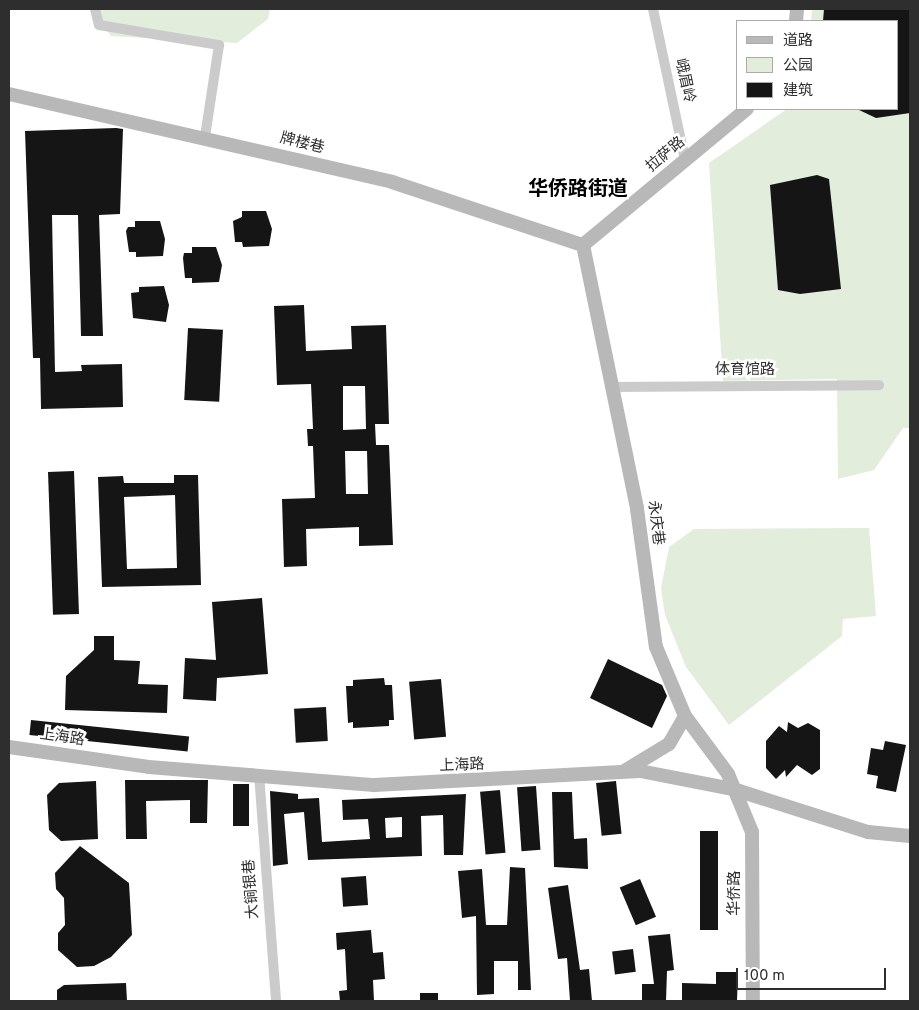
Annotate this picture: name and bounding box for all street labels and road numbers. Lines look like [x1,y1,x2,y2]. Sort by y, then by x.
street label: 峨眉岭 [671,57,697,105]
street label: 牌楼巷 [278,130,326,158]
street label: 拉萨路 [643,134,689,176]
street label: 体育馆路 [715,362,775,380]
street label: 永庆巷 [643,500,667,546]
street label: 上海路 [38,726,86,750]
street label: 上海路 [439,756,485,776]
street label: 大锏银巷 [241,858,263,920]
street label: 华侨路 [727,871,745,915]

